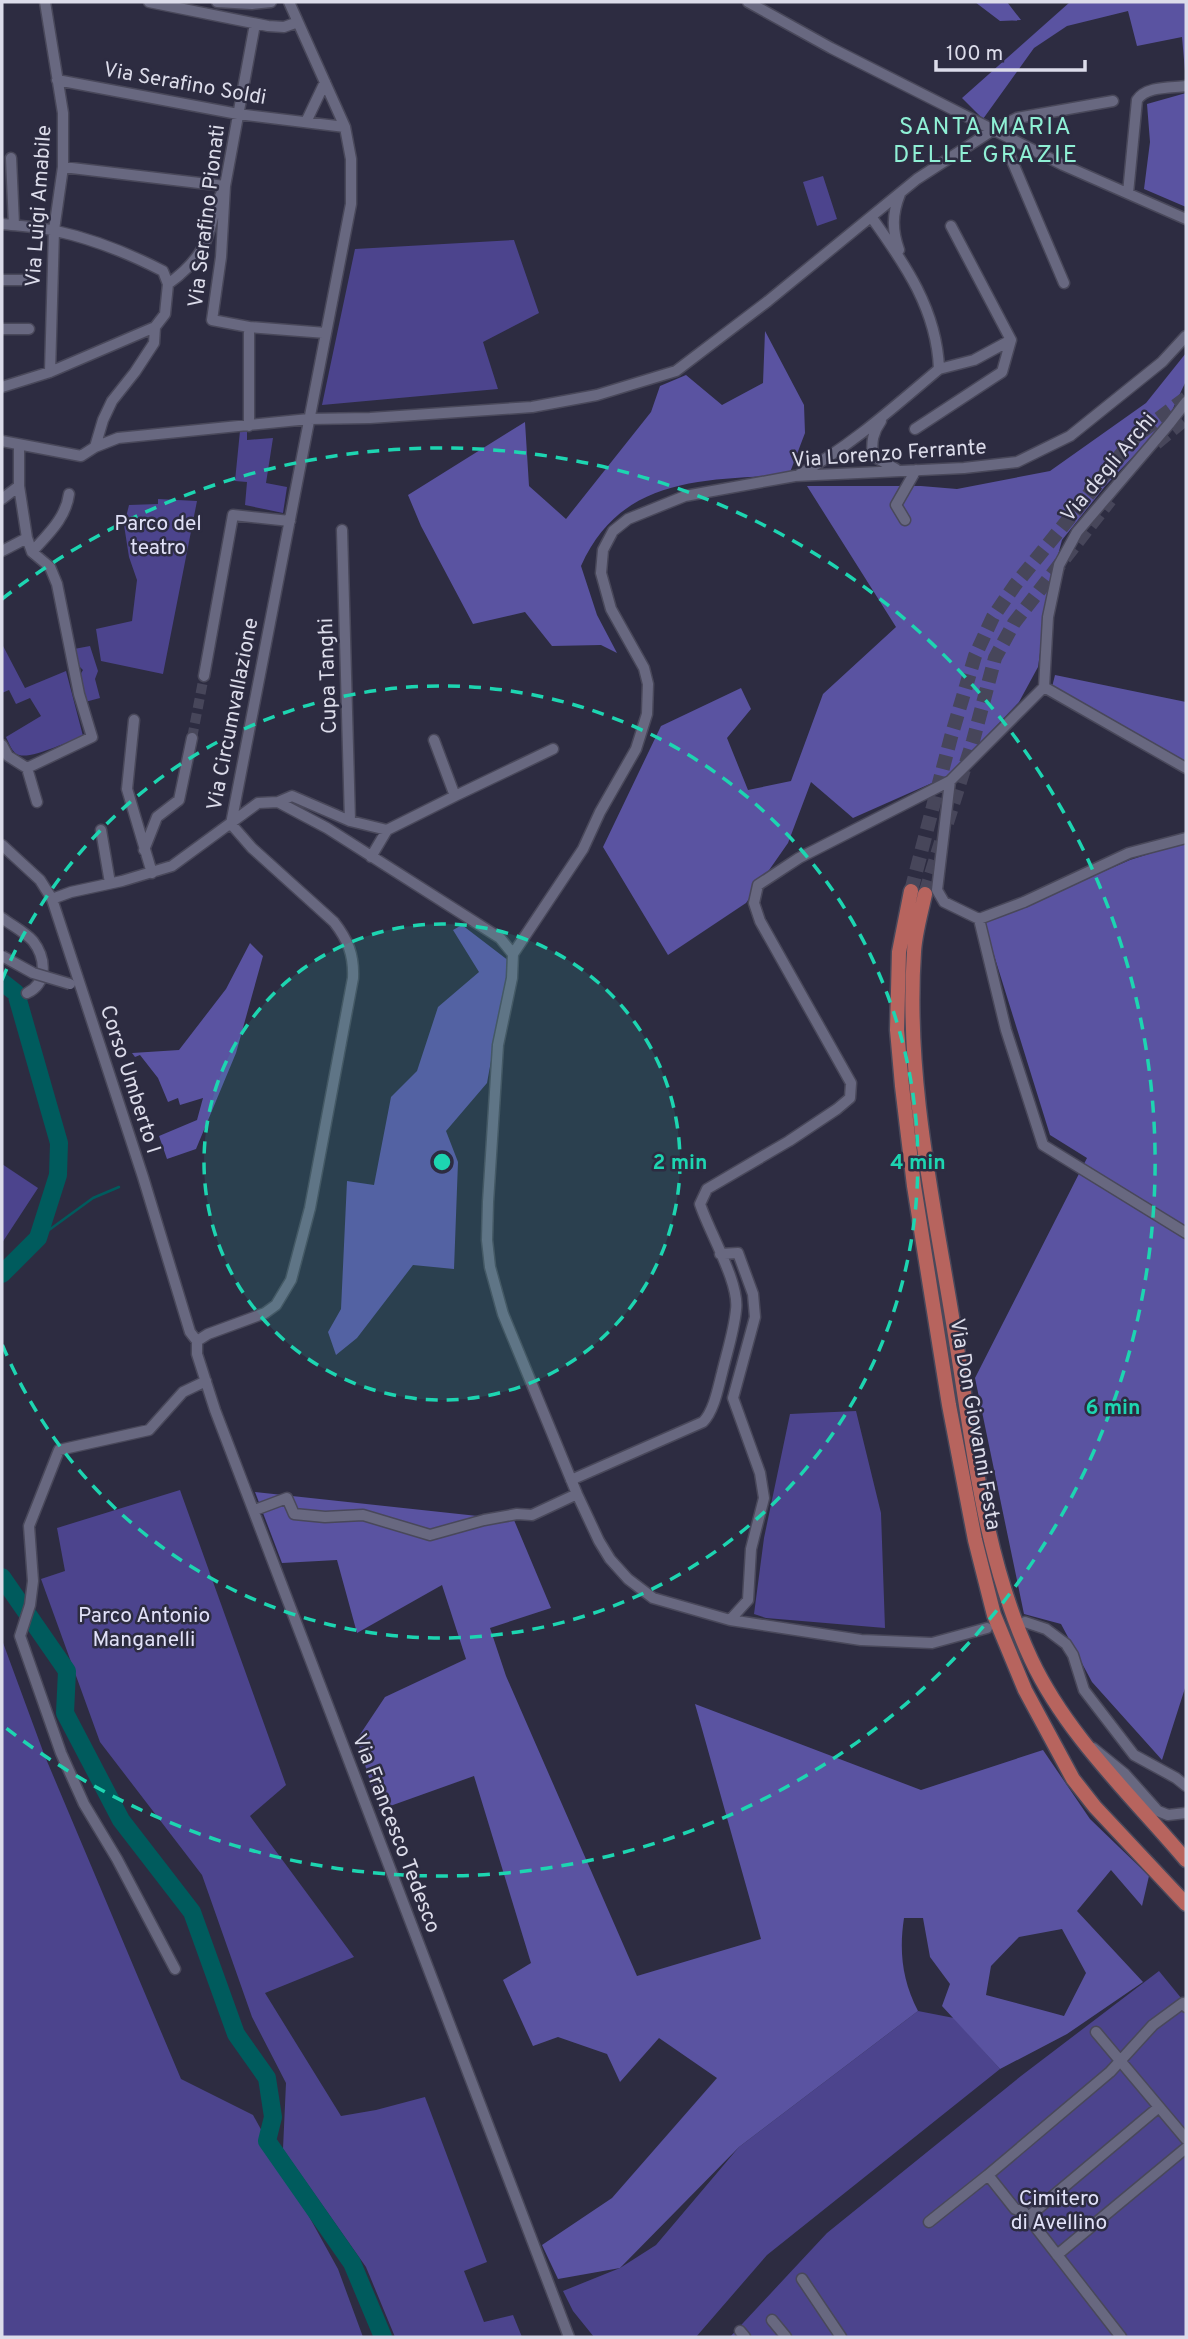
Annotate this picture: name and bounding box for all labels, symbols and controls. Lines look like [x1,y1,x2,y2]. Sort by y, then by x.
scale bar [936,28,1085,72]
text: 100 m [946,41,1003,68]
street label: Via Serafino Soldi [101,57,268,112]
district label: SANTA MARIA DELLE GRAZIE [893,113,1079,171]
street label: Via Serafino Pionati [183,123,232,309]
street label: Via Luigi Amabile [20,124,59,288]
street label: Via degli Archi [1055,408,1163,528]
street label: Via Lorenzo Ferrante [791,434,988,475]
park label: Parco del teatro [114,511,202,562]
street label: Via Circumvallazione [202,616,265,813]
street label: Cupa Tanghi [313,617,344,734]
street label: Corso Umberto I [93,1002,166,1157]
centre of rings [430,1150,454,1174]
text: 2 min [653,1150,707,1177]
text: 4 min [890,1150,946,1177]
street label: Via Don Giovanni Festa [943,1316,1006,1532]
text: 6 min [1086,1395,1140,1422]
park label: Parco Antonio Manganelli [78,1603,210,1654]
street label: Via Francesco Tedesco [345,1730,446,1937]
park label: Cimitero di Avellino [1011,2186,1107,2237]

